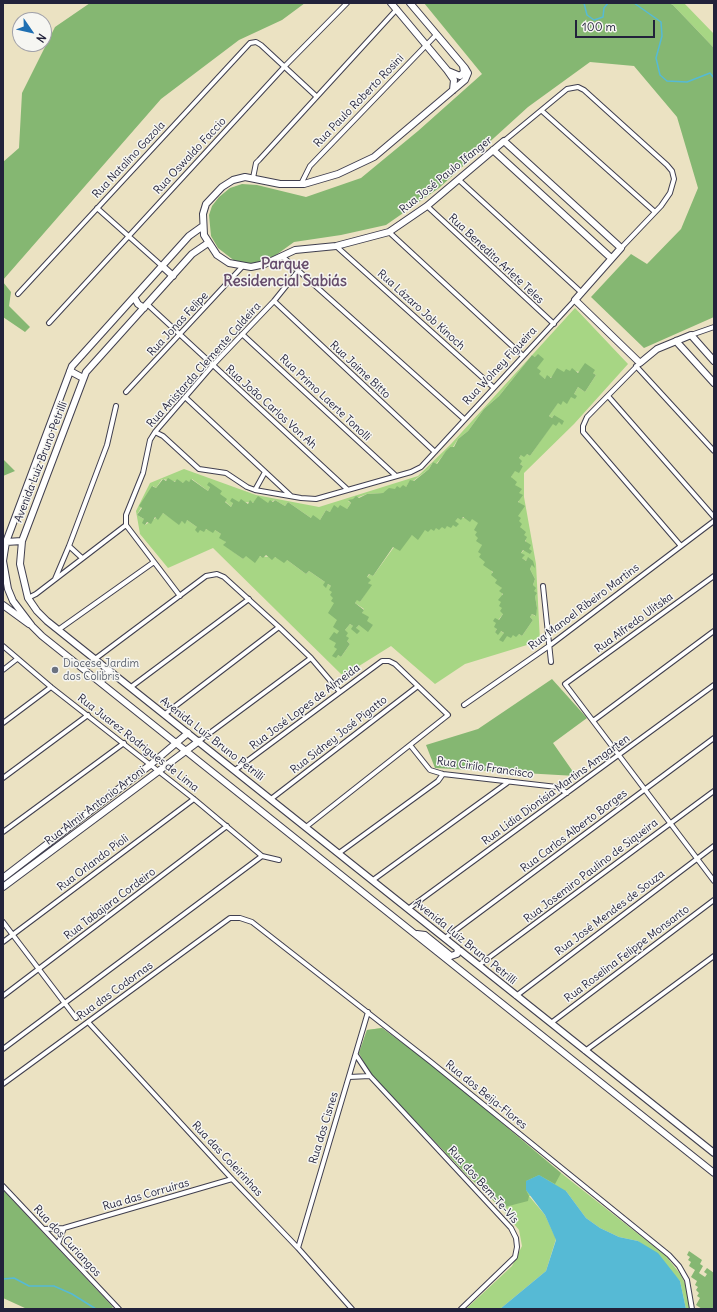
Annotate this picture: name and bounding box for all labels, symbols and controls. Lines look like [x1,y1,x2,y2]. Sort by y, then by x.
north arrow [12,12,52,52]
scale bar [577,12,657,38]
text: 100 m [582,19,616,34]
text: N [33,31,49,45]
street label: Rua Paulo Roberto Rosini [311,52,407,150]
street label: Rua Oswaldo Faccio [151,115,229,197]
street label: Rua Natalino Gazola [90,119,168,201]
street label: Rua José Paulo Ifanger [397,134,495,216]
street label: Rua Benedita Arlete Teles [446,211,546,307]
district label: Parque Residencial Sabiás [223,256,347,291]
street label: Rua Lázaro Job Kinoch [375,267,467,353]
street label: Rua Jonas Felipe [145,289,211,359]
street label: Rua Anistarda Clemente Caldeira [144,300,264,430]
street label: Rua Wolney Figueira [460,324,540,408]
street label: Rua Jaime Bitto [327,339,393,401]
street label: Rua Primo Laerte Tonolli [277,352,373,444]
street label: Rua João Carlos Von Ah [223,363,319,451]
street label: Avenida Luiz Bruno Petrilli [12,400,70,524]
street label: Rua Manoel Ribeiro Martins [526,561,642,653]
street label: Rua Alfredo Ulitska [592,590,676,656]
place label: Diocese Jardim dos Colibris [63,657,139,683]
street label: Rua José Lopes de Almeida [247,661,363,753]
marker: Diocese Jardim dos Colibris [50,665,60,675]
street label: Rua Juarez Rodrigues de Lima [75,692,201,794]
street label: Rua Sidney José Pigatto [288,693,390,777]
street label: Avenida Luiz Bruno Petrilli [157,694,267,784]
street label: Rua Lídia Dionísia Martins Amgarten [480,732,632,848]
street label: Rua Cirilo Francisco [436,755,534,781]
street label: Rua Almir Antonio Artoni [42,764,148,848]
street label: Rua Carlos Alberto Borges [518,787,630,875]
street label: Rua Josemiro Paulino de Siqueira [521,816,661,926]
street label: Rua Orlando Pioli [55,832,131,894]
street label: Rua Tabajara Cordeiro [62,865,158,943]
street label: Rua José Mendes de Souza [553,867,667,959]
street label: Avenida Luiz Bruno Petrilli [411,896,519,988]
street label: Rua Roselina Felippe Monsanto [562,903,692,1005]
street label: Rua das Codornas [74,959,156,1023]
street label: Rua dos Beija-Flores [442,1058,530,1132]
street label: Rua dos Cisnes [307,1090,341,1166]
street label: Rua das Coleirinhas [189,1119,265,1199]
street label: Rua dos Bem-Te-Vis [445,1144,521,1226]
street label: Rua das Corruíras [101,1176,191,1214]
street label: Rua dos Curiangos [30,1203,104,1279]

